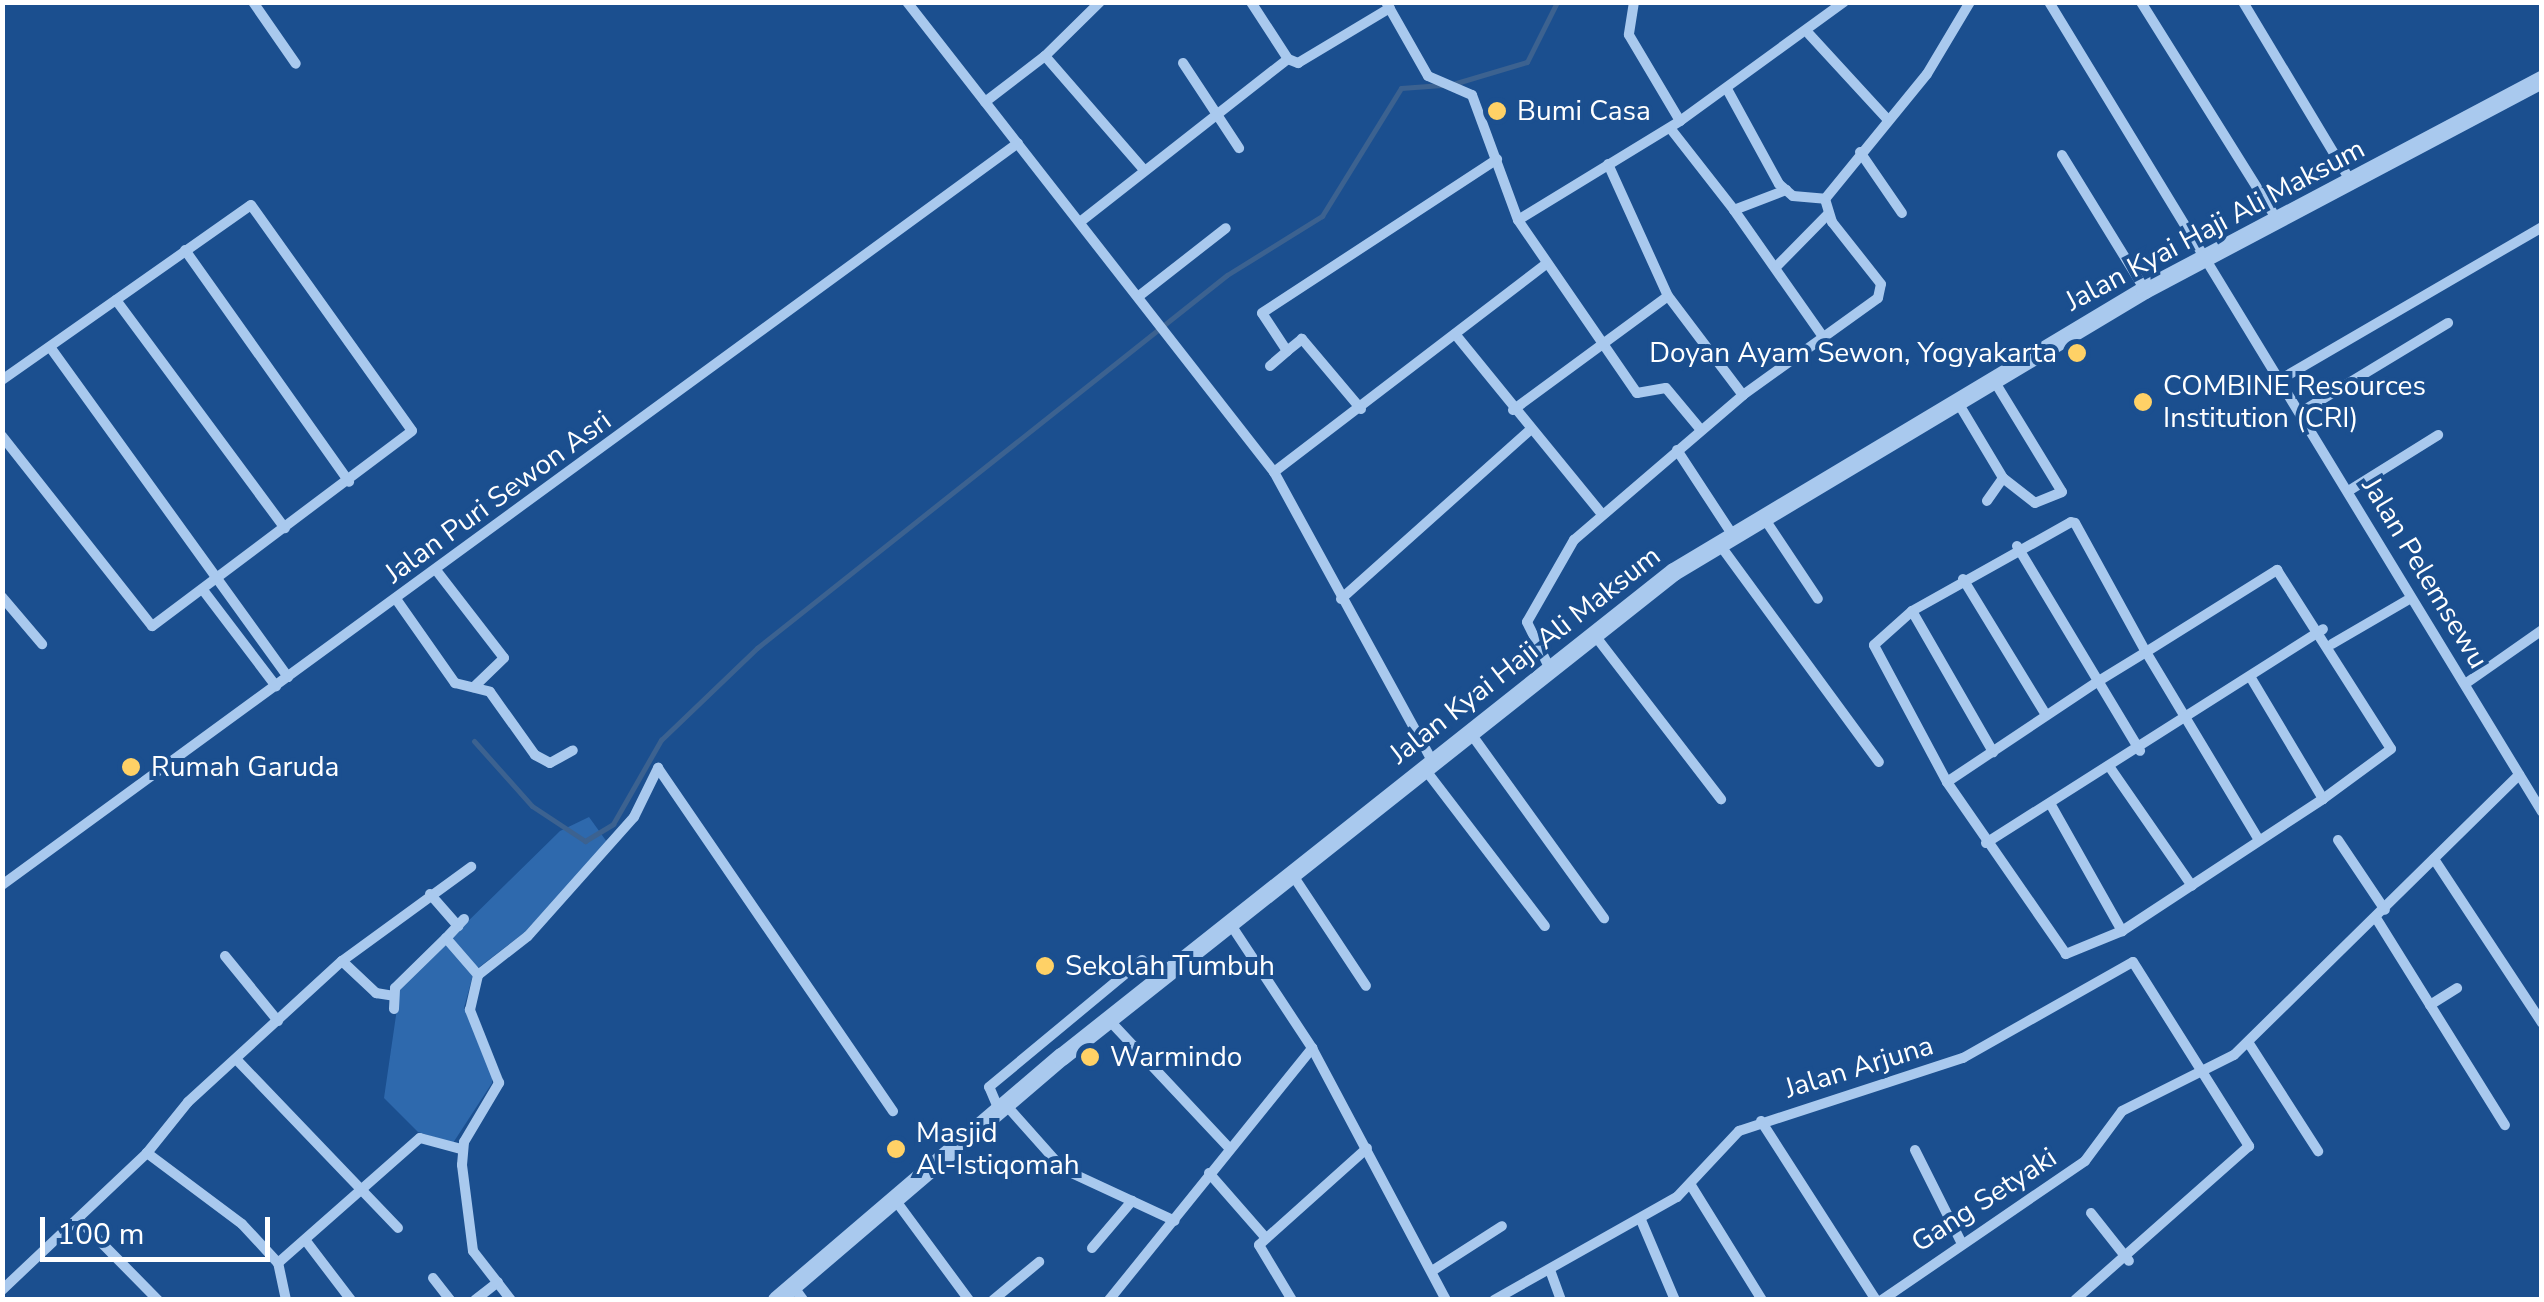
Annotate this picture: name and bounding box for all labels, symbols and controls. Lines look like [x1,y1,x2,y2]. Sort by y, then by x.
place label: Bumi Casa [1517,94,1651,128]
marker: Bumi Casa [1486,100,1508,122]
street label: Jalan Kyai Haji Ali Maksum [2060,132,2370,318]
place label: Doyan Ayam Sewon, Yogyakarta [1649,336,2057,370]
marker: Doyan Ayam Sewon, Yogyakarta [2066,342,2088,364]
place label: COMBINE Resources Institution (CRI) [2163,369,2426,435]
marker: COMBINE Resources Institution (CRI) [2132,391,2154,413]
street label: Jalan Puri Sewon Asri [378,404,618,590]
street label: Jalan Pelemsewu [2355,472,2495,674]
street label: Jalan Kyai Haji Ali Maksum [1383,539,1667,771]
place label: Rumah Garuda [151,750,339,784]
marker: Rumah Garuda [120,756,142,778]
place label: Sekolah Tumbuh [1065,949,1275,983]
marker: Sekolah Tumbuh [1034,955,1056,977]
street label: Jalan Arjuna [1781,1028,1937,1106]
place label: Warmindo [1110,1040,1242,1074]
marker: Warmindo [1079,1046,1101,1068]
place label: Masjid Al-Istiqomah [916,1116,1080,1182]
marker: Masjid Al-Istiqomah [885,1138,907,1160]
street label: Gang Setyaki [1905,1141,2063,1259]
scale bar [45,1197,275,1259]
text: 100 m [57,1214,144,1255]

